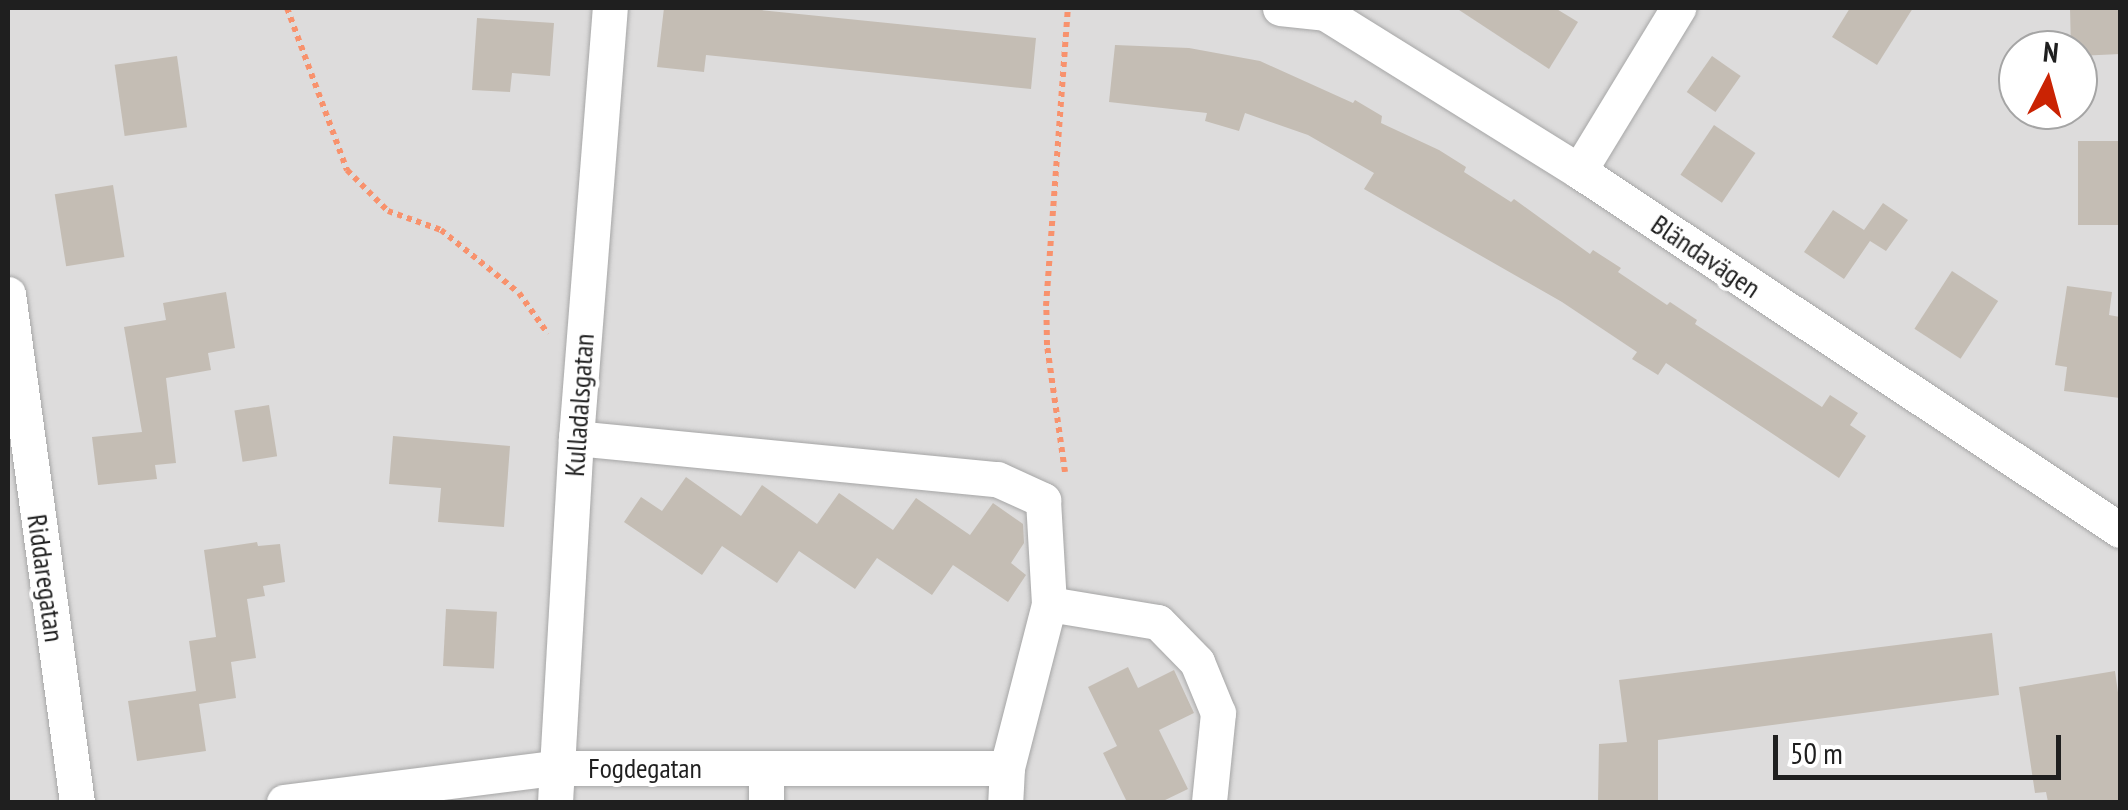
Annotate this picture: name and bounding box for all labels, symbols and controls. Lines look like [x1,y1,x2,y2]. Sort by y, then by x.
north arrow [1998,30,2098,130]
text: N [2042,32,2060,71]
street label: Bländavägen [1645,207,1767,305]
street label: Kulladalsgatan [557,332,601,478]
street label: Riddaregatan [20,512,72,644]
scale bar [1778,715,2066,777]
text: 50 m [1790,733,1843,772]
street label: Fogdegatan [588,751,702,785]

